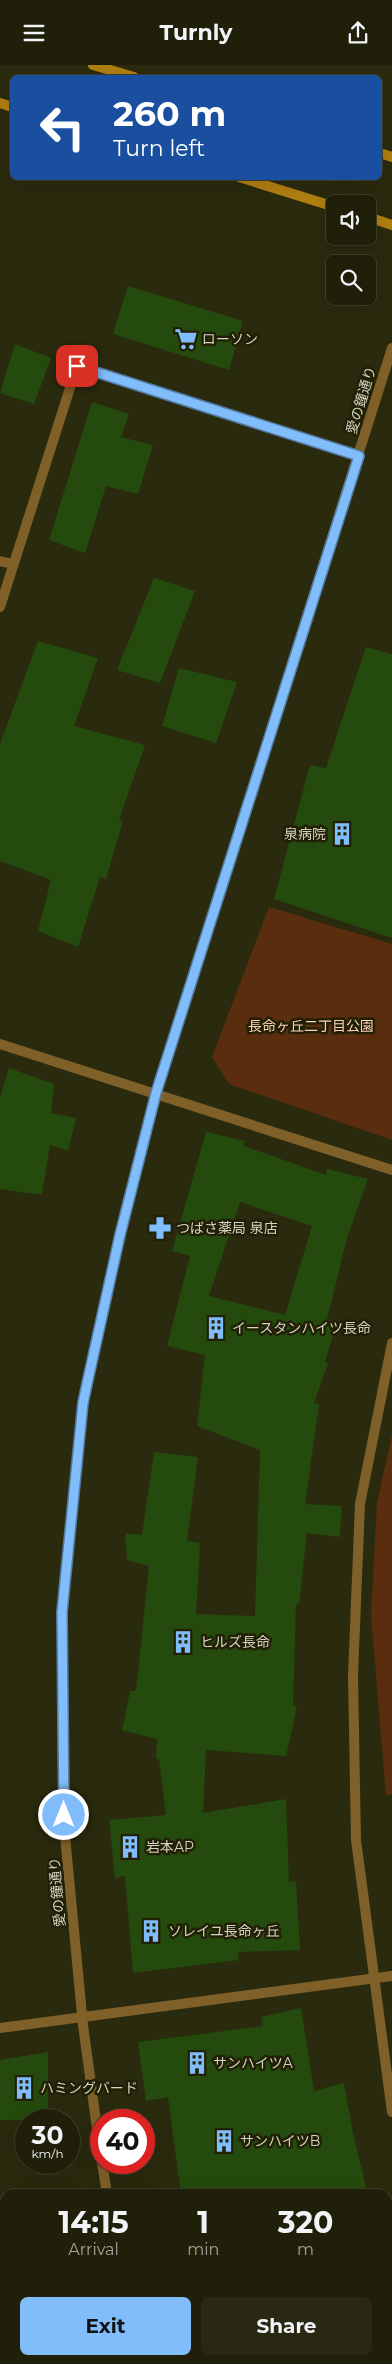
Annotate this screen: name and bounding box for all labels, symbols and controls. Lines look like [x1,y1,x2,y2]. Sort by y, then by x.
icon: menu [20,19,48,47]
text: Turnly [160,19,232,46]
icon: share [344,19,372,47]
text: 260 m [113,92,226,135]
icon: left [30,95,95,160]
text: Turn left [113,135,205,162]
map controls [326,195,376,305]
button: sound [326,195,376,245]
button: search [326,255,376,305]
supermarket icon: ローソン [173,326,199,352]
place label: ローソン [202,330,258,348]
pin [56,345,98,387]
icon: arrive [63,352,91,380]
street label: 愛の鐘通り [342,364,380,436]
building icon: 泉病院 [329,821,355,847]
place label: 泉病院 [284,825,326,843]
park label: 長命ヶ丘二丁目公園 [248,1017,374,1035]
pharmacy icon: つばさ薬局 泉店 [147,1215,173,1241]
place label: つばさ薬局 泉店 [176,1219,278,1237]
building icon: イースタンハイツ長命 [203,1315,229,1341]
place label: イースタンハイツ長命 [232,1319,371,1337]
building icon: ヒルズ長命 [170,1629,196,1655]
place label: ヒルズ長命 [200,1633,270,1651]
position arrow [37,1788,89,1840]
building icon: 岩本AP [117,1834,143,1860]
place label: 岩本AP [146,1838,194,1856]
street label: 愛の鐘通り [45,1856,69,1928]
building icon: ソレイユ長命ヶ丘 [138,1918,164,1944]
place label: ソレイユ長命ヶ丘 [168,1922,280,1940]
building icon: サンハイツA [184,2050,210,2076]
place label: サンハイツA [213,2054,294,2072]
building icon: ハミングバード [11,2075,37,2101]
place label: ハミングバード [40,2079,138,2097]
speed limit sign: 40 [90,2109,155,2174]
text: 30 [32,2120,63,2150]
building icon: サンハイツB [211,2128,237,2154]
place label: サンハイツB [240,2132,320,2150]
text: km/h [31,2146,64,2161]
text: 14:15 [59,2204,129,2241]
text: 1 [197,2204,209,2241]
text: 320 [278,2204,333,2241]
text: Arrival [68,2240,119,2259]
text: min [187,2240,219,2259]
text: m [297,2240,314,2259]
button: Exit [20,2297,191,2355]
button: Share [201,2297,372,2355]

